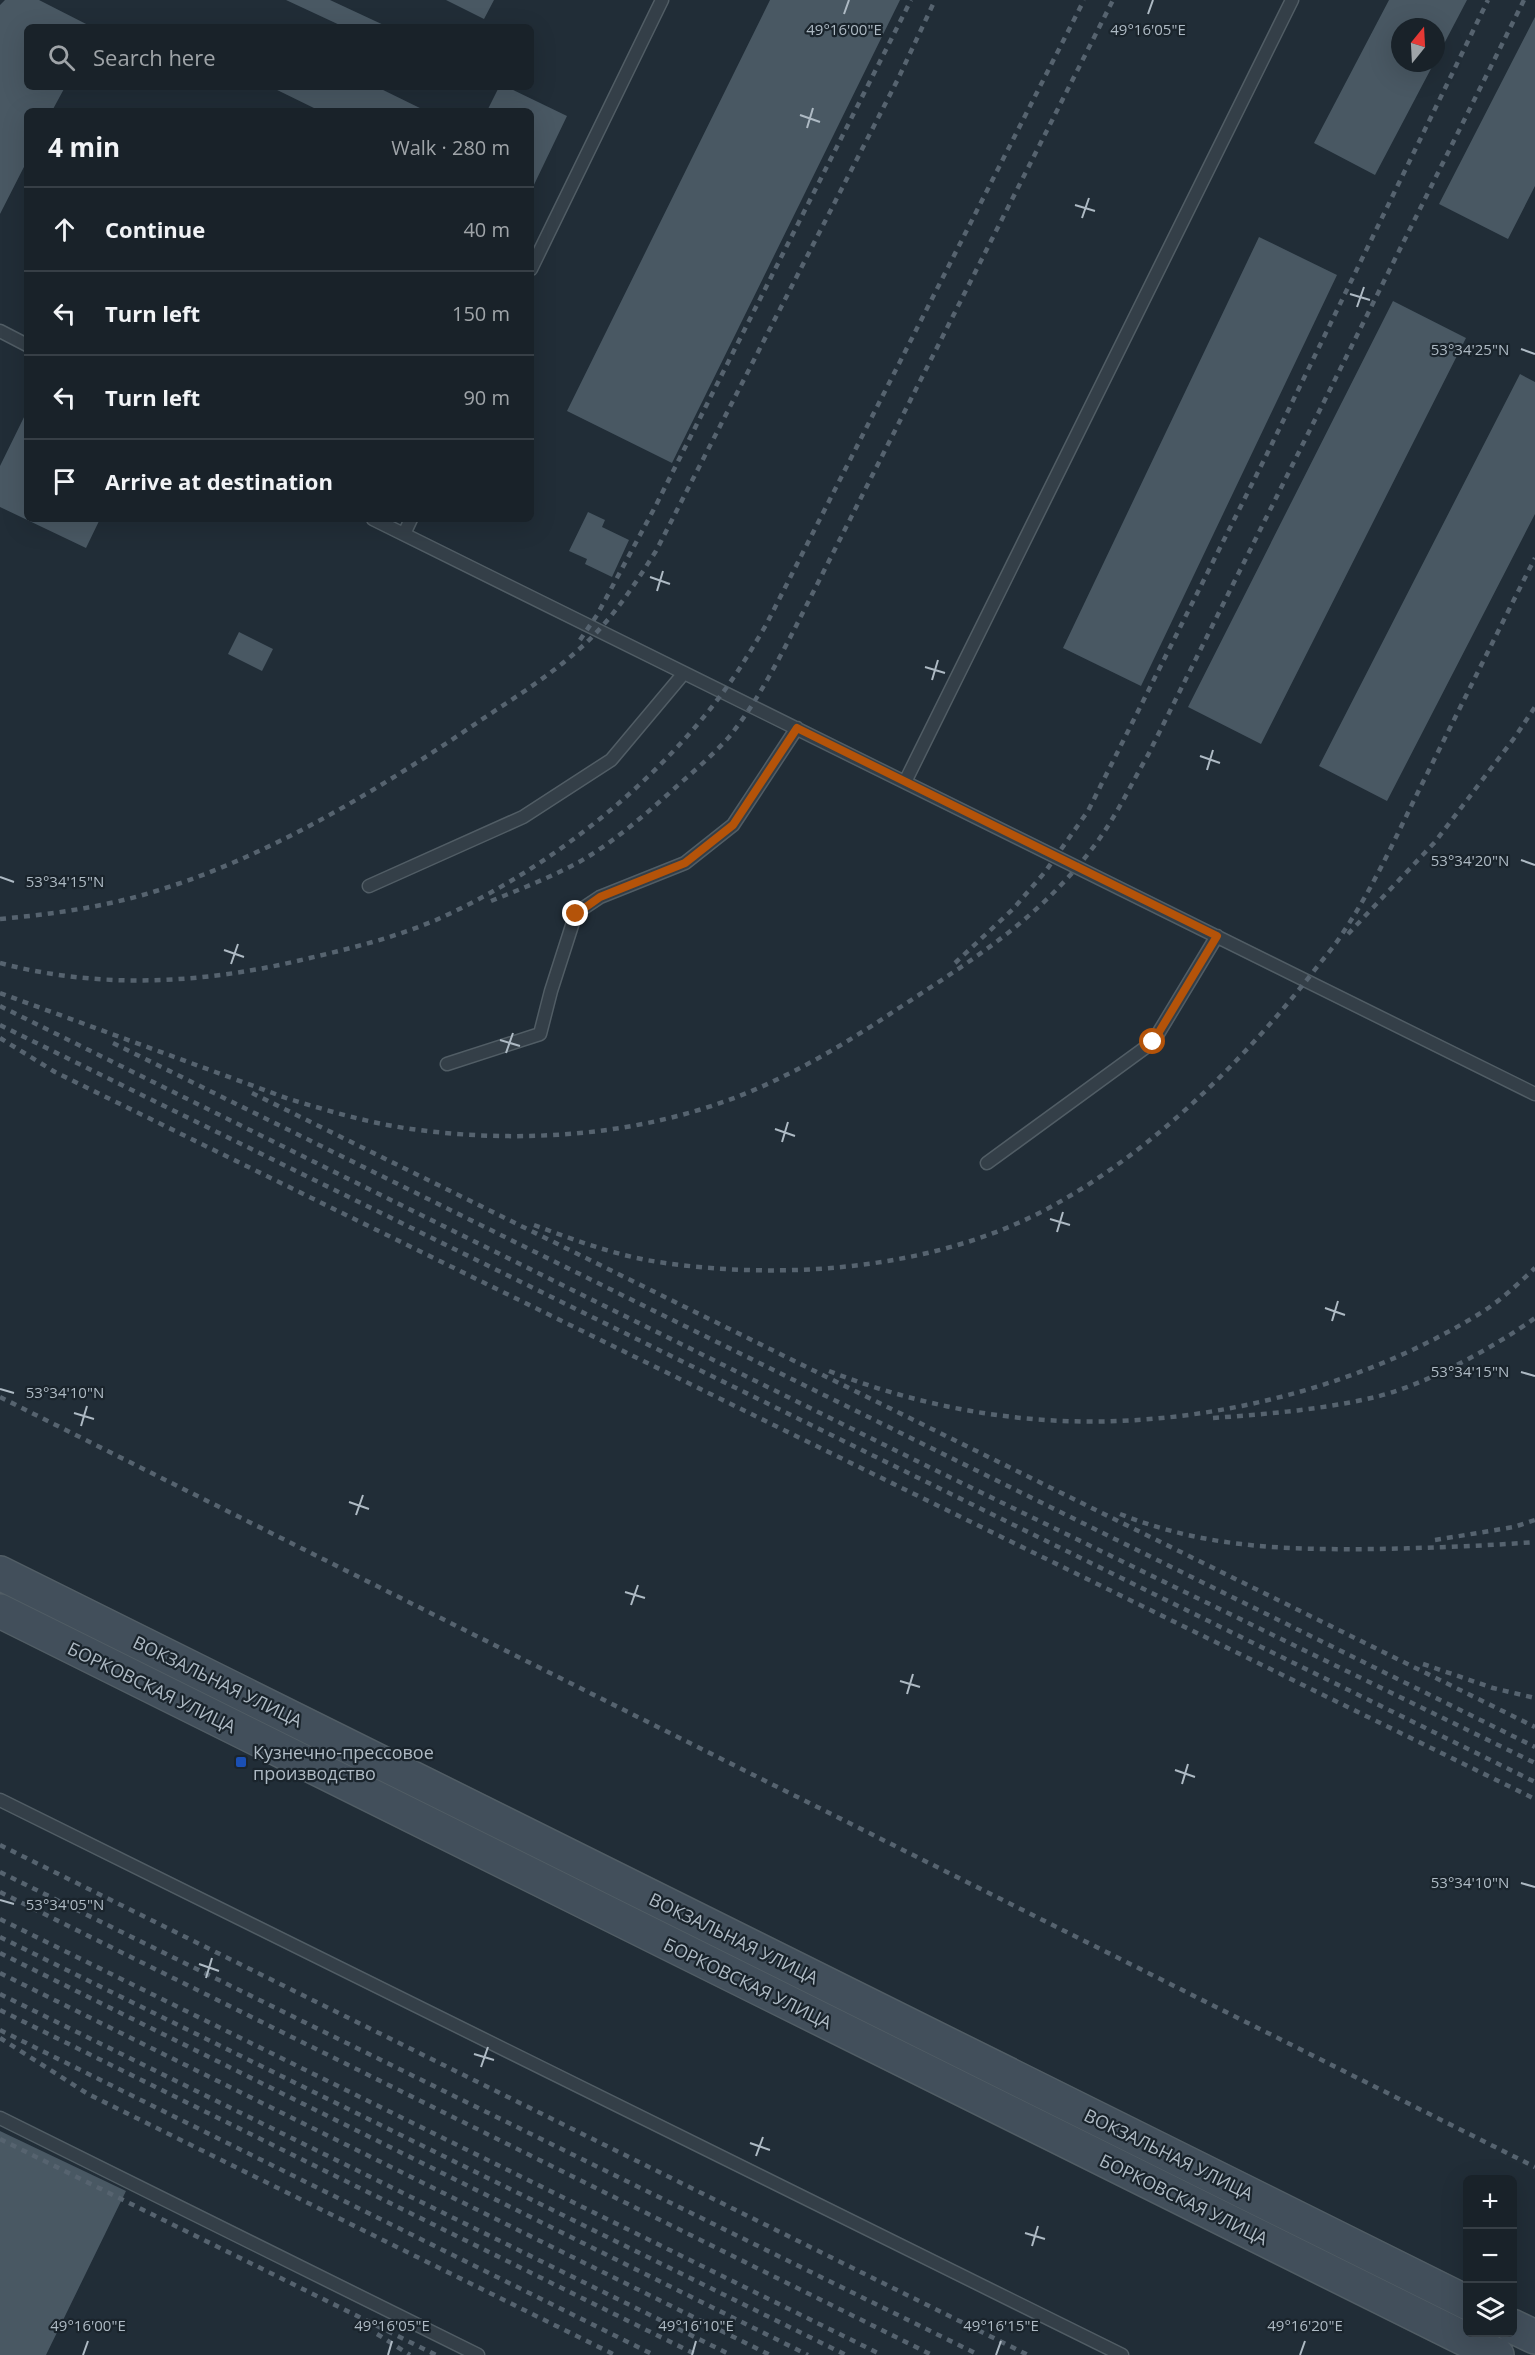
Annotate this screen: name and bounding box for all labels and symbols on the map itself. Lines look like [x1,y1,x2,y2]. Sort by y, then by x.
north arrow [1391,18,1445,72]
text: 49°16'00"E [806,19,882,39]
text: 49°16'05"E [1110,19,1186,39]
text: 53°34'25"N [1431,339,1509,359]
text: 53°34'20"N [1431,850,1509,870]
text: 53°34'15"N [26,871,104,891]
route end [562,900,588,926]
route start [1139,1028,1165,1054]
text: 53°34'15"N [1431,1361,1509,1381]
text: 53°34'10"N [26,1382,104,1402]
street label: ВОКЗАЛЬНАЯ УЛИЦА [129,1630,307,1733]
street label: БОРКОВСКАЯ УЛИЦА [64,1636,241,1738]
place label: Кузнечно-прессовое производство [253,1740,434,1785]
marker: Кузнечно-прессовое производство [234,1755,248,1769]
text: 53°34'10"N [1431,1872,1509,1892]
street label: ВОКЗАЛЬНАЯ УЛИЦА [645,1887,823,1990]
text: 53°34'05"N [26,1894,104,1914]
street label: БОРКОВСКАЯ УЛИЦА [660,1932,837,2034]
street label: ВОКЗАЛЬНАЯ УЛИЦА [1080,2103,1258,2206]
street label: БОРКОВСКАЯ УЛИЦА [1096,2148,1273,2250]
text: 49°16'00"E [50,2315,126,2335]
text: 49°16'05"E [354,2315,430,2335]
text: 49°16'10"E [658,2315,734,2335]
text: 49°16'15"E [963,2315,1039,2335]
text: 49°16'20"E [1267,2315,1343,2335]

